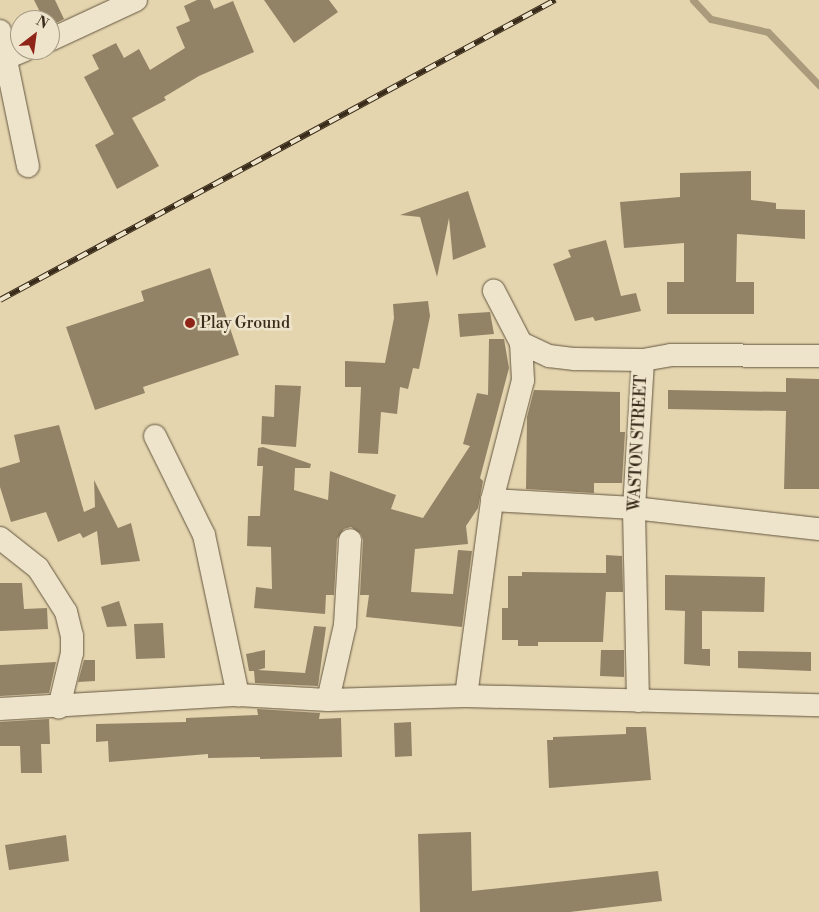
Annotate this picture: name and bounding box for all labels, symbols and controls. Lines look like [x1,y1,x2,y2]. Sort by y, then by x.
north arrow [10,10,60,60]
text: N [33,12,51,33]
place label: Play Ground [200,313,290,333]
marker: Play Ground [184,317,196,329]
street label: WASTON STREET [625,374,651,512]

